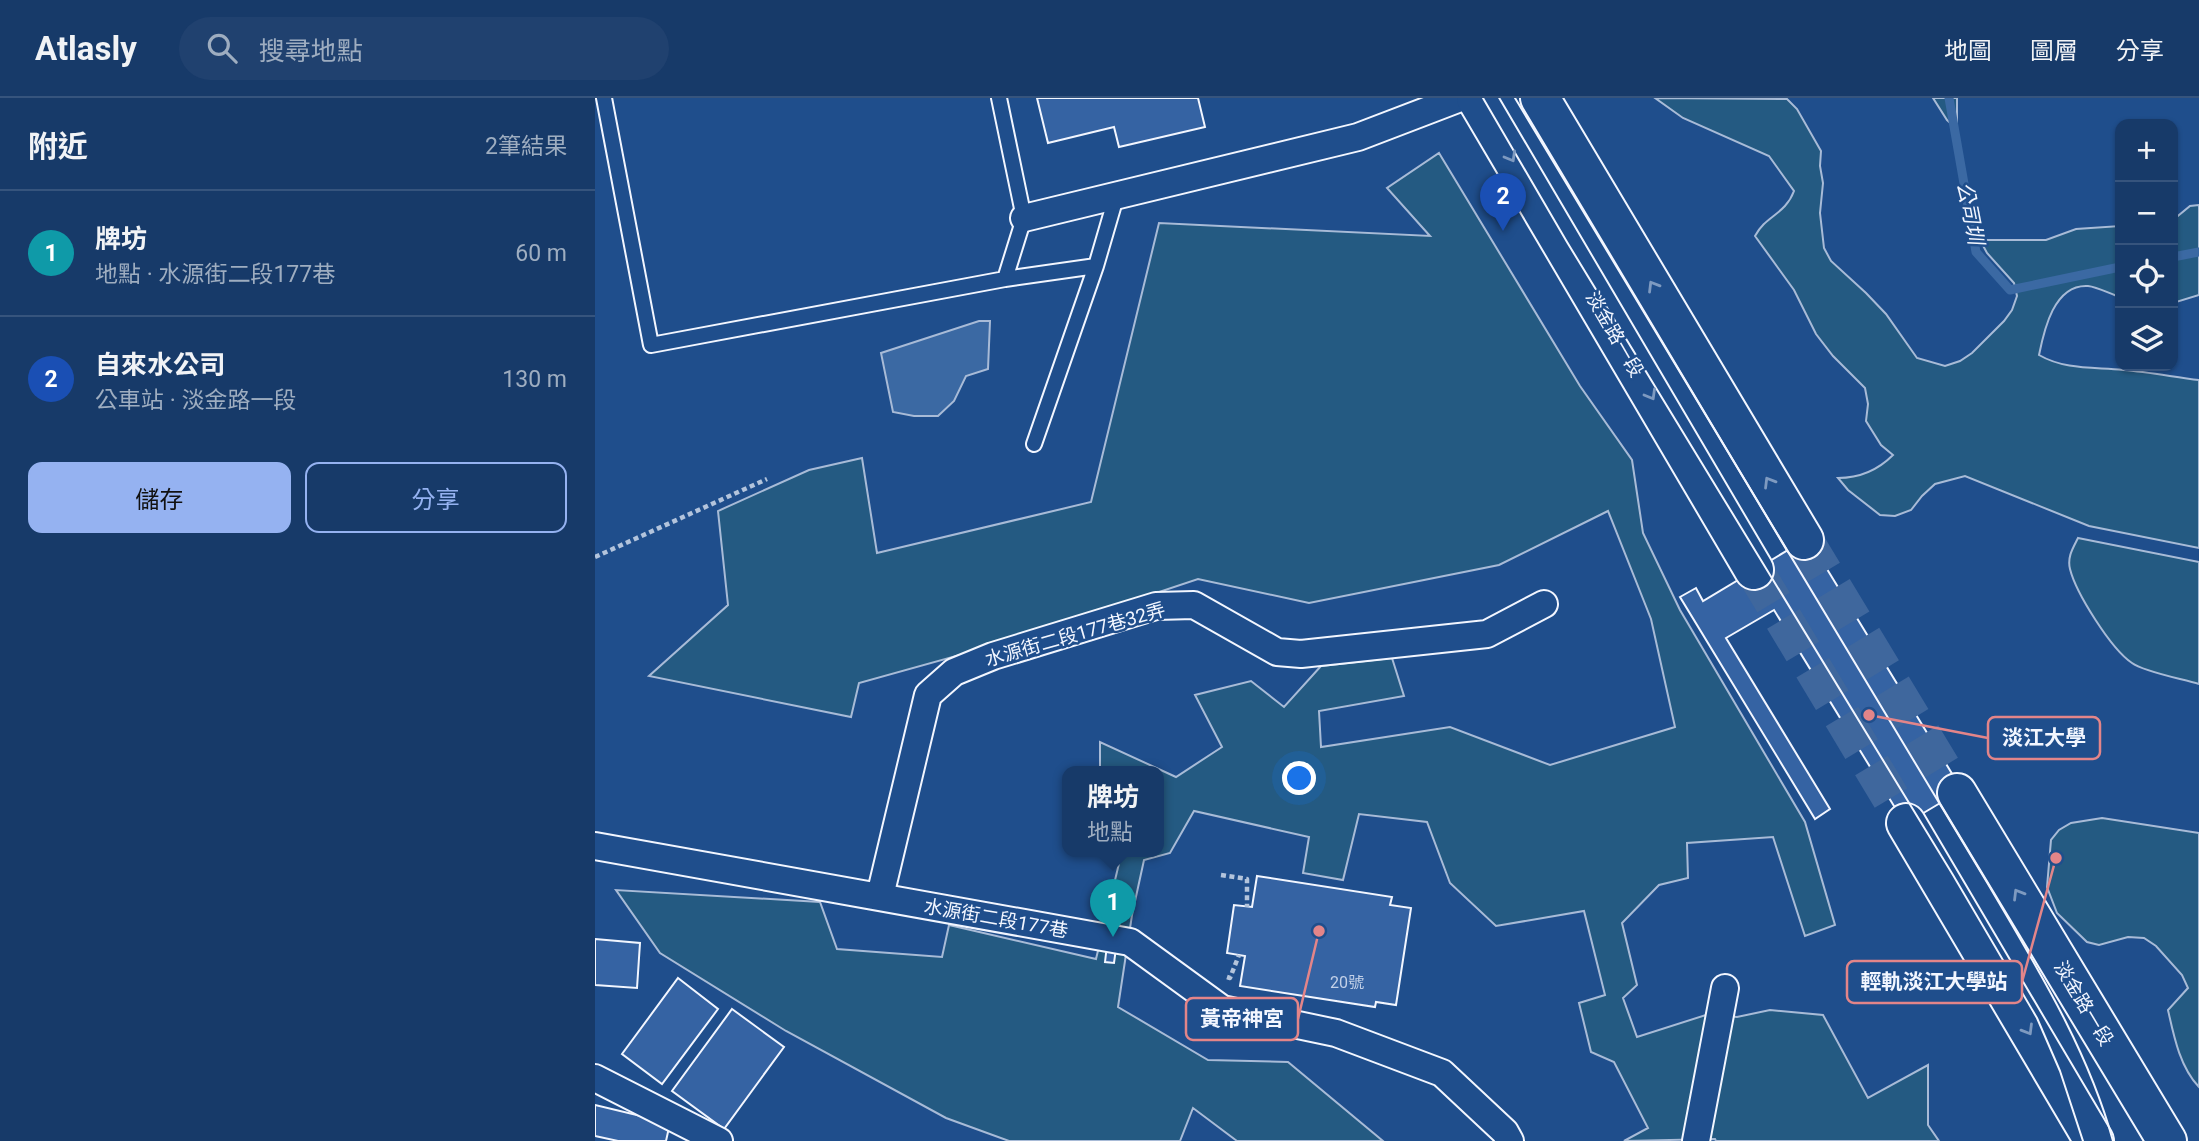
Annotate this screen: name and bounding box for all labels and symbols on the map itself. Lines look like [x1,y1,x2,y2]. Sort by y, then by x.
one-way arrow [1502,149,1515,162]
pin: 2 [1480,173,1526,231]
water label: 公司圳 [1952,180,1988,249]
one-way arrow [1648,281,1661,294]
street label: 淡金路一段 [1581,287,1648,381]
one-way arrow [1642,388,1655,401]
one-way arrow [1764,476,1777,489]
street label: 水源街二段177巷32弄 [982,598,1168,671]
callout: 淡江大學 [1988,717,2100,759]
text: 淡江大學 [2002,726,2086,750]
your location [1282,761,1316,795]
pin: 1 [1090,879,1136,937]
one-way arrow [2013,888,2026,901]
street label: 水源街二段177巷 [922,894,1070,942]
street label: 淡金路一段 [2049,957,2118,1050]
callout: 輕軌淡江大學站 [1847,961,2022,1003]
text: 輕軌淡江大學站 [1861,970,2008,994]
house number: 20號 [1330,973,1364,992]
callout: 黃帝神宮 [1186,998,1298,1040]
text: 黃帝神宮 [1200,1007,1284,1031]
one-way arrow [2020,1022,2033,1035]

